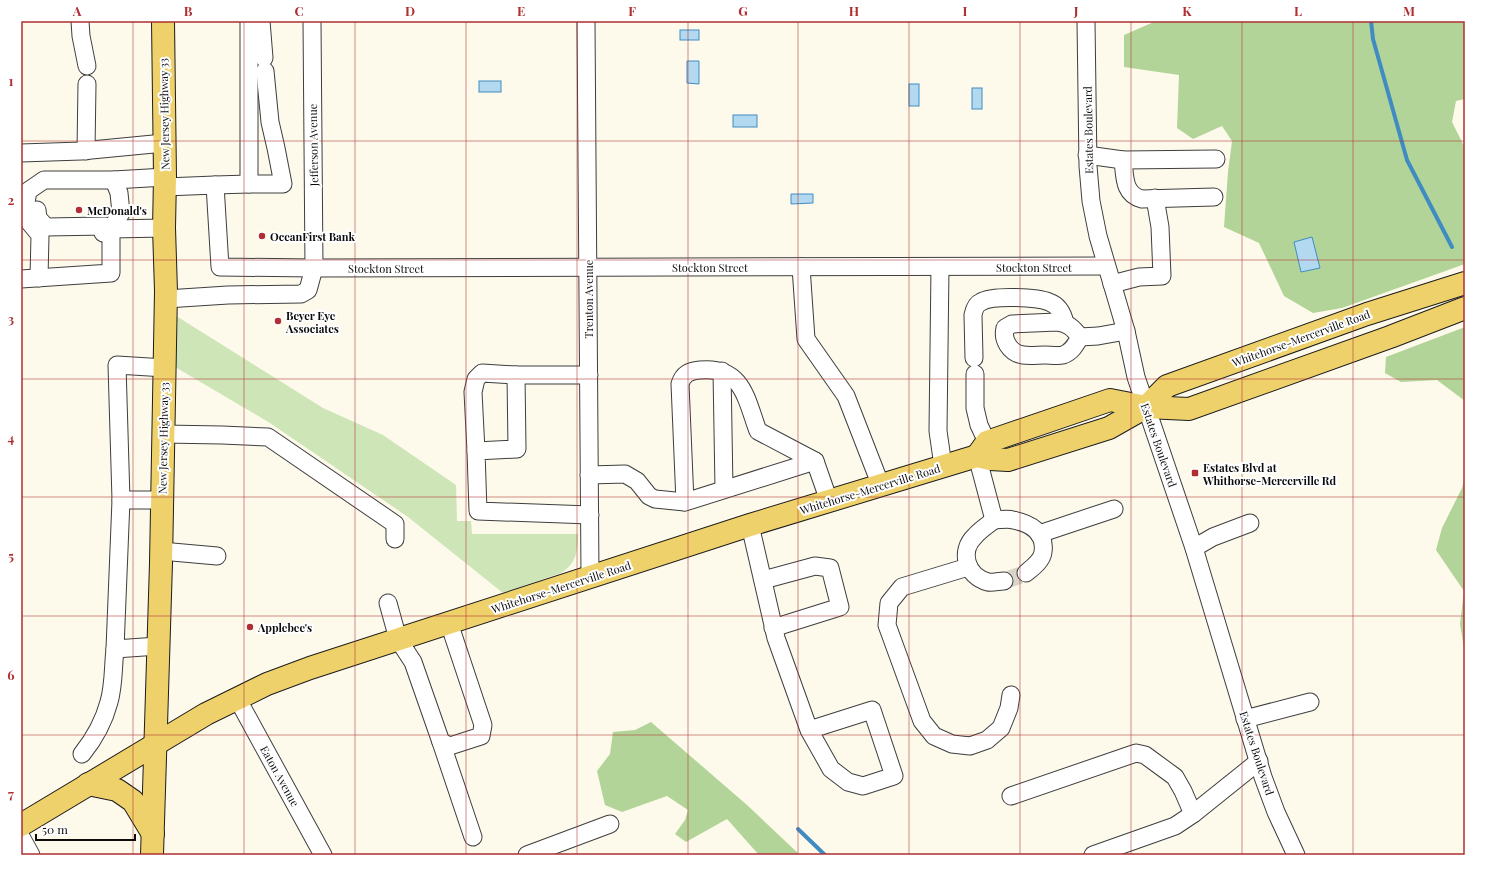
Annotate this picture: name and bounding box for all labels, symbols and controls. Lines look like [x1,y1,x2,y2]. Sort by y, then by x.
text: A [72,2,82,19]
text: B [184,2,193,19]
text: C [294,2,304,19]
text: D [405,2,415,19]
text: E [517,2,525,19]
text: F [628,2,636,19]
text: G [738,2,748,19]
text: H [849,2,859,19]
text: I [963,2,968,19]
text: J [1073,2,1079,19]
text: K [1182,2,1192,19]
text: L [1294,2,1302,19]
text: M [1403,2,1415,19]
street label: New Jersey Highway 33 [156,58,172,170]
text: 1 [9,72,14,89]
street label: Estates Boulevard [1080,85,1096,174]
street label: Jefferson Avenue [305,103,321,187]
text: 2 [8,191,15,208]
place label: McDonald's [87,203,147,218]
marker: McDonald's [74,205,84,215]
place label: OceanFirst Bank [270,229,356,244]
marker: OceanFirst Bank [257,231,267,241]
street label: Trenton Avenue [581,259,596,338]
street label: Stockton Street [672,260,748,275]
street label: Stockton Street [996,260,1072,275]
street label: Stockton Street [348,261,424,276]
street label: Whitehorse-Mercerville Road [1229,306,1373,370]
place label: Beyer Eye Associates [285,308,339,336]
text: 3 [8,310,14,327]
marker: Beyer Eye Associates [273,316,283,326]
street label: New Jersey Highway 33 [155,382,171,494]
street label: Estates Boulevard [1138,401,1181,490]
text: 4 [8,429,15,446]
street label: Whitehorse-Mercerville Road [797,460,943,518]
place label: Estates Blvd at Whithorse-Mercerville Rd [1202,460,1336,488]
marker: Estates Blvd at Whithorse-Mercerville Rd [1190,468,1200,478]
text: 5 [8,547,14,564]
street label: Whitehorse-Mercerville Road [488,557,633,617]
place label: Applebee's [257,620,312,635]
marker: Applebee's [245,622,255,632]
text: 6 [7,666,15,683]
street label: Estates Boulevard [1236,709,1278,798]
street label: Eaton Avenue [257,743,303,809]
text: 7 [8,785,14,802]
scale bar [36,816,135,842]
text: 50 m [42,821,68,837]

